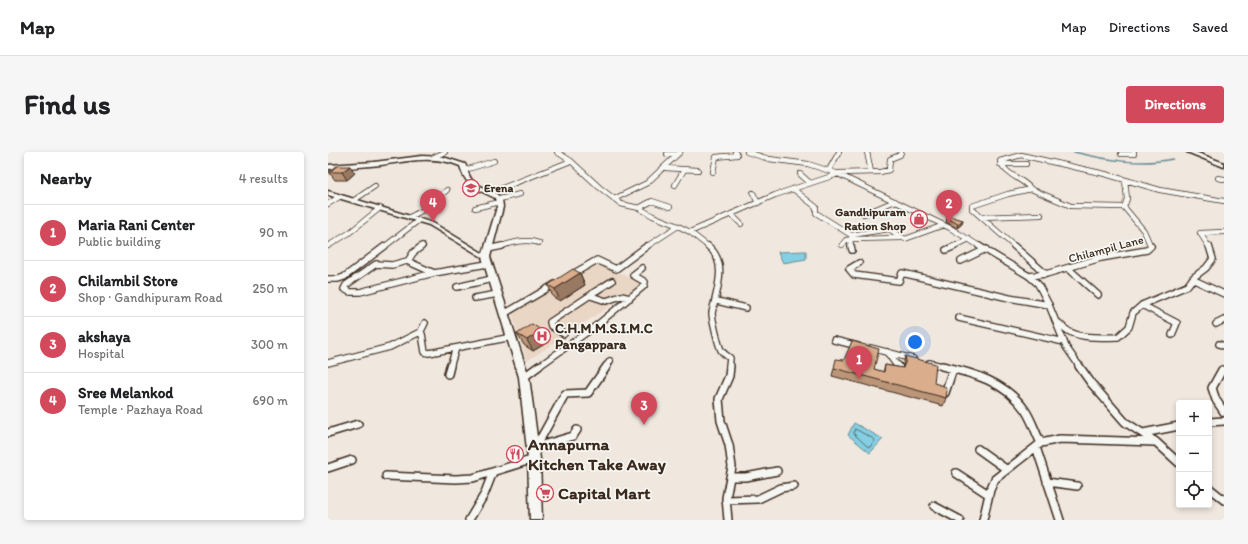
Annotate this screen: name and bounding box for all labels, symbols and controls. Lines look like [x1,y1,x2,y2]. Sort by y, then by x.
text: Map [20,16,55,39]
text: Map [1061,19,1087,36]
text: Directions [1109,19,1170,36]
text: Saved [1192,19,1228,36]
button: Directions [1126,86,1224,123]
text: Find us [24,87,111,121]
text: Nearby [40,168,92,188]
text: 4 results [239,171,288,186]
school or university icon: Erena [461,178,481,198]
place label: Erena [484,181,513,195]
pin: 4 [420,189,446,222]
pin: 2 [936,190,962,223]
place label: Gandhipuram Ration Shop [835,205,907,234]
shop icon: Gandhipuram Ration Shop [909,209,929,229]
text: Maria Rani Center [78,216,195,234]
text: 1 [50,225,56,240]
text: 90 m [259,225,288,240]
street label: Chilampil Lane [1067,232,1145,266]
text: Public building [78,234,161,249]
text: Chilambil Store [78,272,178,290]
text: 2 [50,281,56,296]
text: 250 m [252,281,288,296]
text: Shop · Gandhipuram Road [78,290,223,305]
place label: C.H.M.M.S.I.M.C Pangappara [555,320,653,353]
hospital icon: C.H.M.M.S.I.M.C Pangappara [532,326,552,346]
text: akshaya [78,328,130,346]
your location [905,332,925,352]
text: 3 [49,337,57,352]
text: 300 m [251,337,288,352]
text: Hospital [78,346,125,361]
pin: 1 [846,346,872,379]
text: Sree Melankod [78,384,173,402]
pin: 3 [631,392,657,425]
text: 4 [49,393,57,408]
text: 690 m [252,393,288,408]
map controls [1176,400,1212,508]
button: + [1176,400,1212,436]
text: Temple · Pazhaya Road [78,402,203,417]
place label: Annapurna Kitchen Take Away [527,434,667,475]
button: − [1176,436,1212,472]
restaurant icon: Annapurna Kitchen Take Away [505,444,525,464]
button: locate [1176,472,1212,508]
supermarket icon: Capital Mart [535,483,555,503]
place label: Capital Mart [558,483,651,504]

